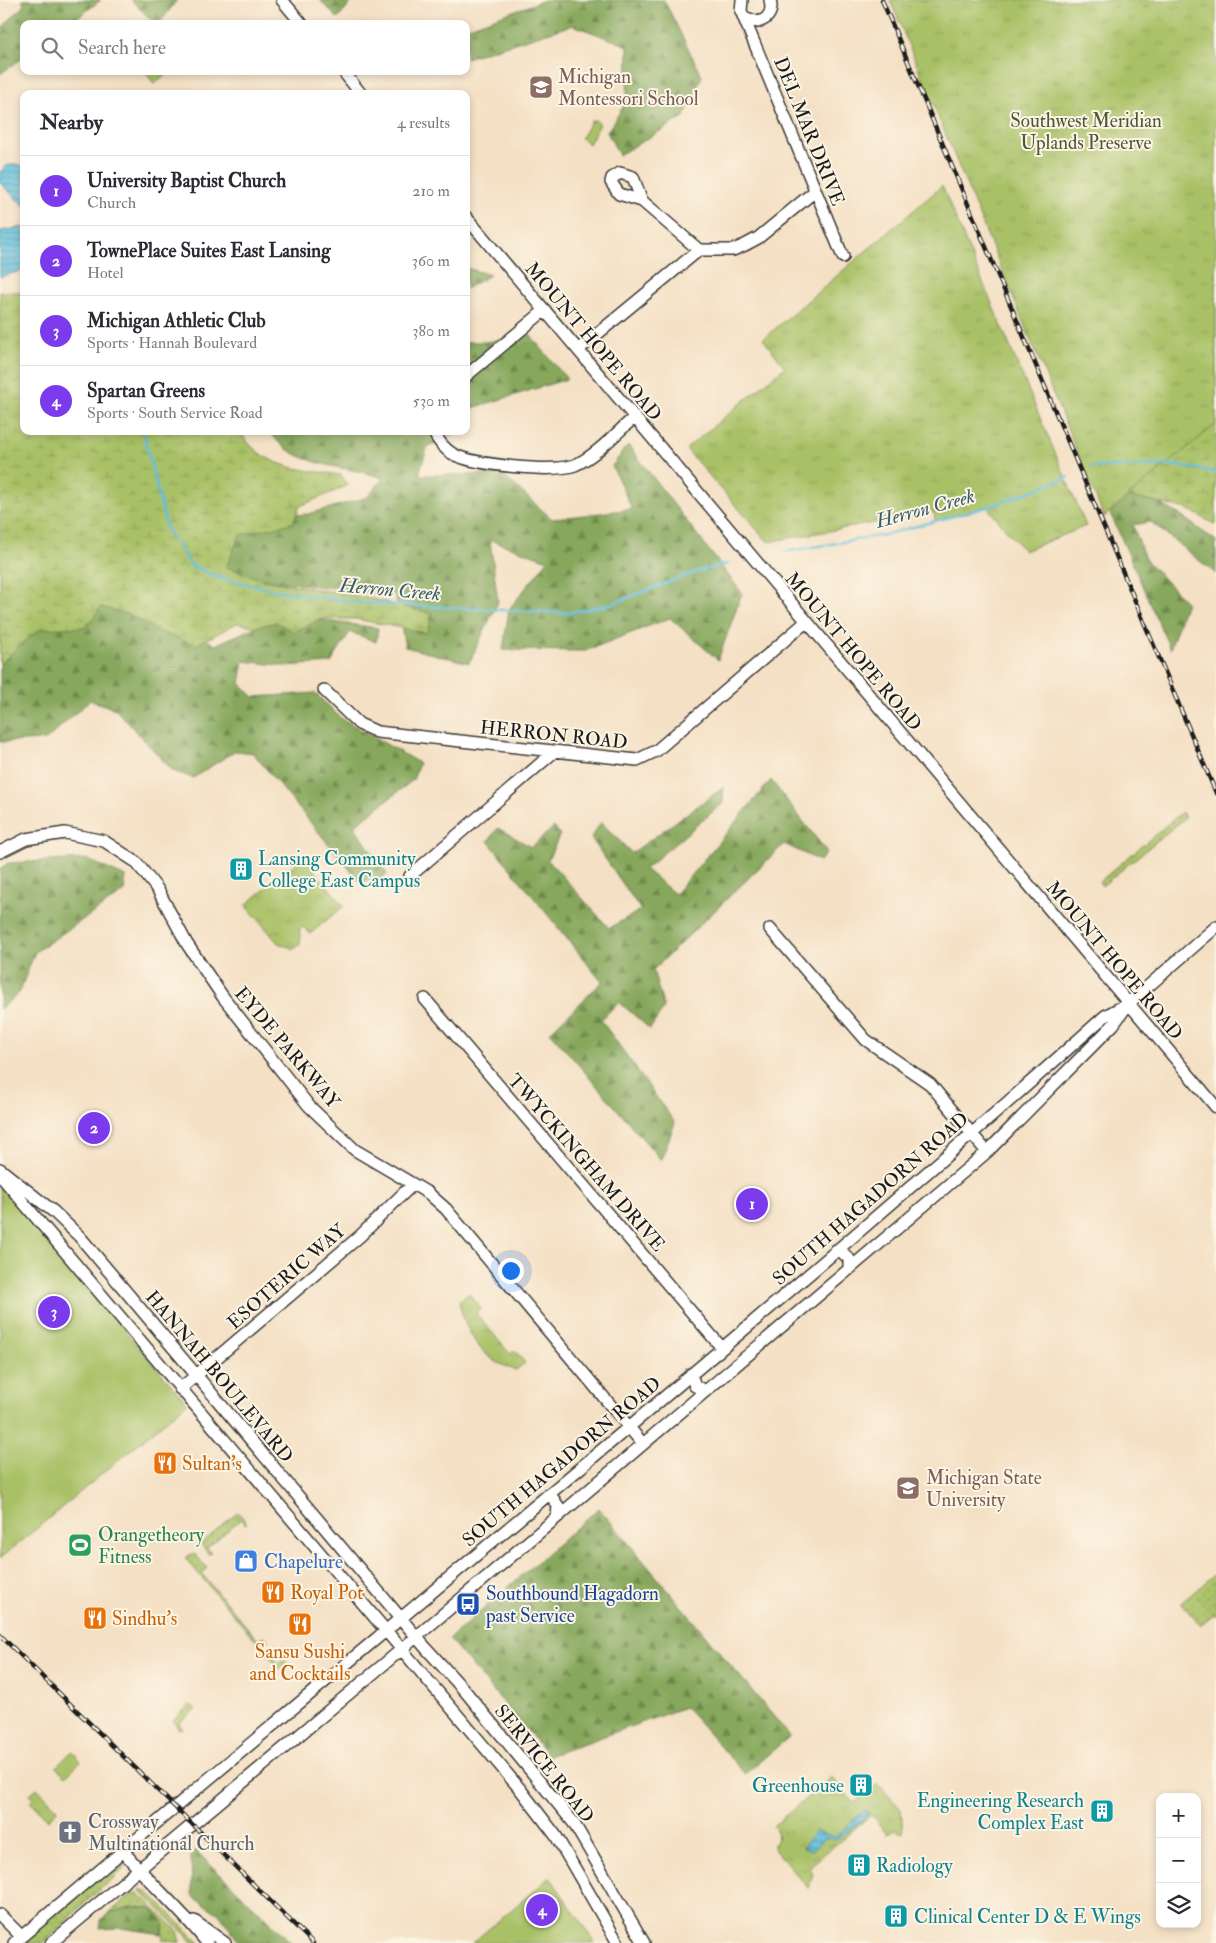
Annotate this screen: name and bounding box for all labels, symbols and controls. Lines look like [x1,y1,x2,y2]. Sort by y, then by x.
search box [20,20,470,75]
icon: search [38,34,66,62]
text: Search here [78,36,166,60]
street label: DEL MAR DRIVE [768,53,850,210]
place label: Michigan Montessori School [558,65,699,111]
school or university icon: Michigan Montessori School [528,74,554,100]
text: Nearby [40,109,103,136]
park label: Southwest Meridian Uplands Preserve [1010,109,1162,156]
text: 4 results [397,113,450,133]
text: University Baptist Church [87,169,286,193]
text: 1 [53,181,59,201]
text: 210 m [412,181,450,201]
text: Church [87,193,136,213]
text: TownePlace Suites East Lansing [87,239,331,263]
text: 2 [52,251,60,271]
text: 360 m [412,251,450,271]
street label: MOUNT HOPE ROAD [520,257,667,426]
text: Hotel [87,263,124,283]
text: Michigan Athletic Club [87,309,266,333]
text: 3 [53,321,59,341]
text: 380 m [412,321,450,341]
text: Sports · Hannah Boulevard [87,333,257,353]
text: Spartan Greens [87,379,205,403]
text: 4 [52,391,60,411]
text: 530 m [413,391,450,411]
text: Sports · South Service Road [87,403,263,423]
water label: Herron Creek [872,483,977,534]
street label: MOUNT HOPE ROAD [780,567,927,736]
water label: Herron Creek [337,573,442,606]
street label: HERRON ROAD [479,715,629,755]
place label: Lansing Community College East Campus [258,847,420,894]
building icon: Lansing Community College East Campus [228,856,254,882]
street label: MOUNT HOPE ROAD [1041,876,1188,1045]
street label: EYDE PARKWAY [229,982,346,1114]
street label: TWYCKINGHAM DRIVE [502,1069,670,1257]
street label: SOUTH HAGADORN ROAD [768,1107,974,1291]
pin: 2 [78,1109,110,1147]
pin: 1 [736,1185,768,1223]
street label: ESOTERIC WAY [222,1218,352,1335]
your location [498,1258,524,1284]
street label: HANNAH BOULEVARD [140,1286,298,1468]
pin: 3 [38,1293,70,1331]
street label: SOUTH HAGADORN ROAD [457,1371,666,1552]
restaurant icon: Sultan's [152,1450,178,1476]
place label: Sultan's [182,1452,242,1476]
place label: Michigan State University [926,1466,1042,1512]
school or university icon: Michigan State University [895,1475,921,1501]
place label: Orangetheory Fitness [98,1523,205,1569]
sports icon: Orangetheory Fitness [67,1532,93,1558]
shop icon: Chapelure [233,1548,259,1574]
place label: Chapelure [264,1550,343,1575]
restaurant icon: Royal Pot [260,1579,286,1605]
place label: Royal Pot [290,1581,363,1605]
place label: Southbound Hagadorn past Service [485,1582,659,1629]
bus stop icon: Southbound Hagadorn past Service [455,1591,481,1617]
restaurant icon: Sindhu's [82,1605,108,1631]
place label: Sindhu's [112,1607,177,1631]
restaurant icon: Sansu Sushi and Cocktails [287,1611,313,1637]
place label: Sansu Sushi and Cocktails [250,1640,350,1686]
street label: SERVICE ROAD [489,1700,599,1828]
building icon: Greenhouse [848,1772,874,1798]
place label: Greenhouse [752,1774,844,1798]
place label: Engineering Research Complex East [917,1789,1084,1836]
map controls [1156,1793,1201,1928]
button: + [1156,1793,1201,1838]
building icon: Engineering Research Complex East [1089,1798,1115,1824]
place label: Crossway Multinational Church [88,1810,254,1856]
church icon: Crossway Multinational Church [57,1819,83,1845]
button: − [1156,1838,1201,1883]
building icon: Radiology [846,1852,872,1878]
place label: Radiology [876,1854,953,1878]
button: layers [1156,1883,1201,1928]
pin: 4 [526,1891,558,1929]
building icon: Clinical Center D & E Wings [883,1903,909,1929]
place label: Clinical Center D & E Wings [914,1905,1141,1929]

